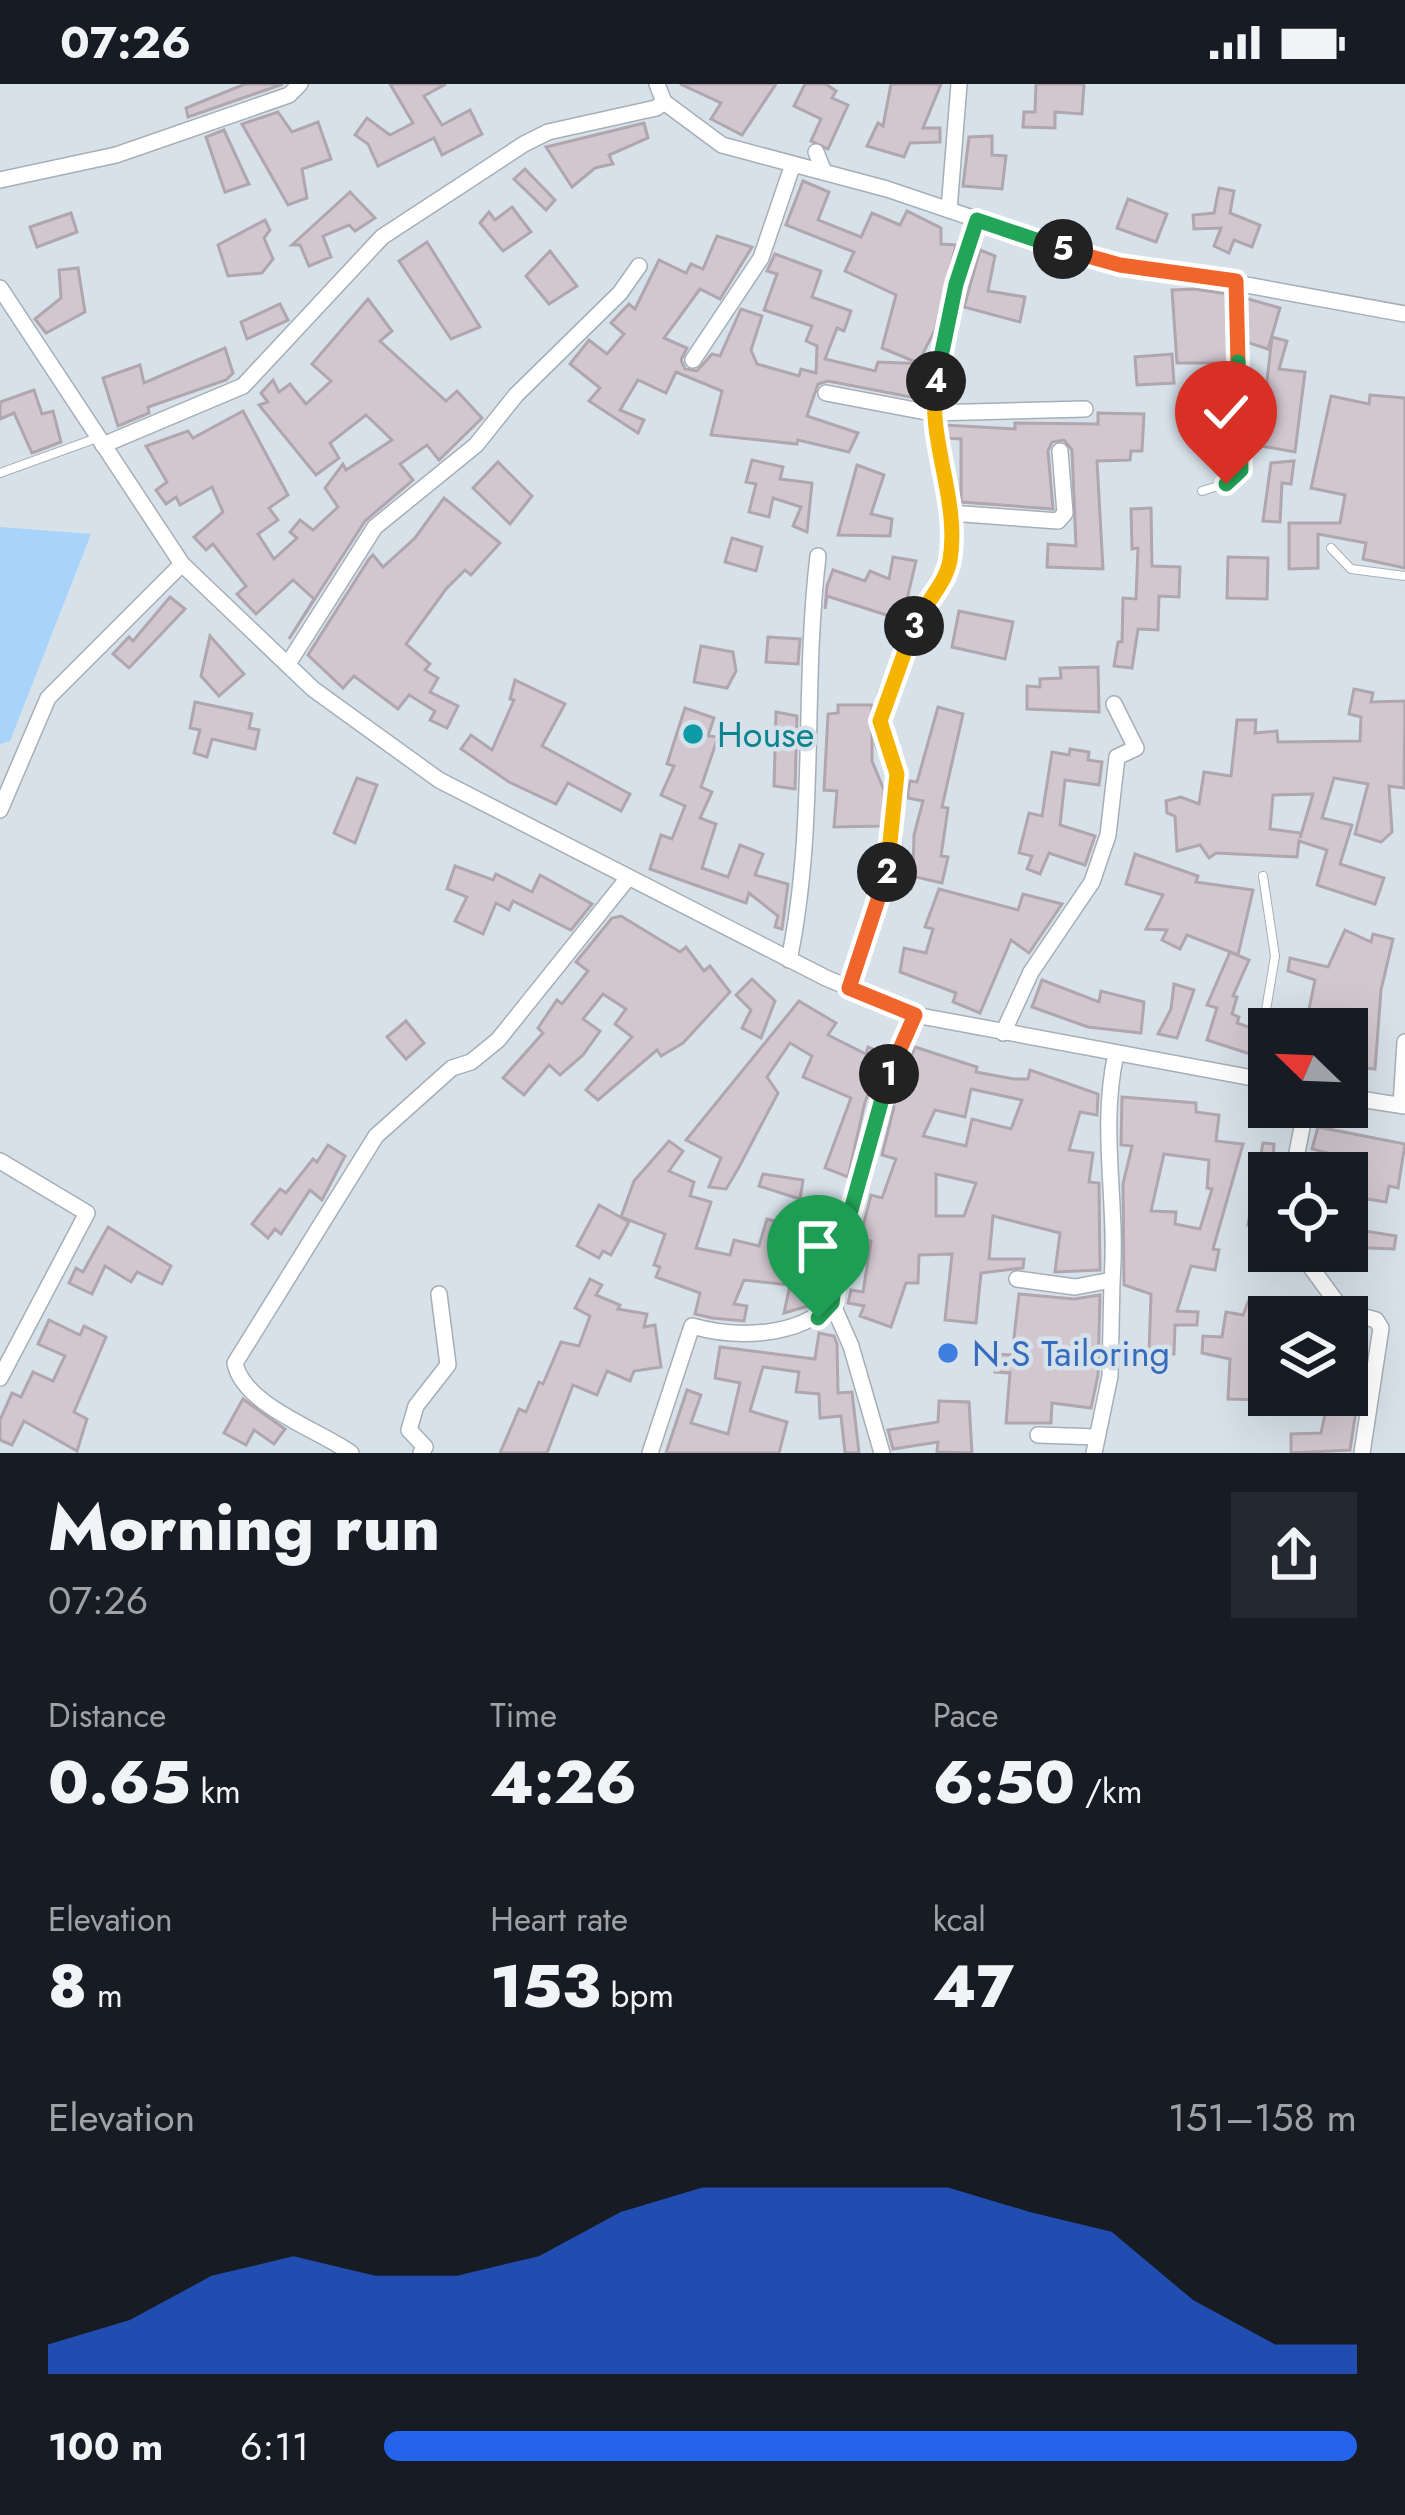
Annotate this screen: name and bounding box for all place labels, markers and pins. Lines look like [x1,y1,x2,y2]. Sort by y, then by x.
pin: 5 [1033,219,1093,279]
pin: 4 [906,351,966,411]
pin [1175,361,1277,484]
pin: 3 [884,596,944,656]
place label: House [717,708,814,760]
marker: House [680,721,706,747]
pin: 2 [857,842,917,902]
pin: 1 [859,1044,919,1104]
pin [767,1195,869,1318]
place label: N.S Tailoring [972,1327,1170,1379]
marker: N.S Tailoring [935,1340,961,1366]

